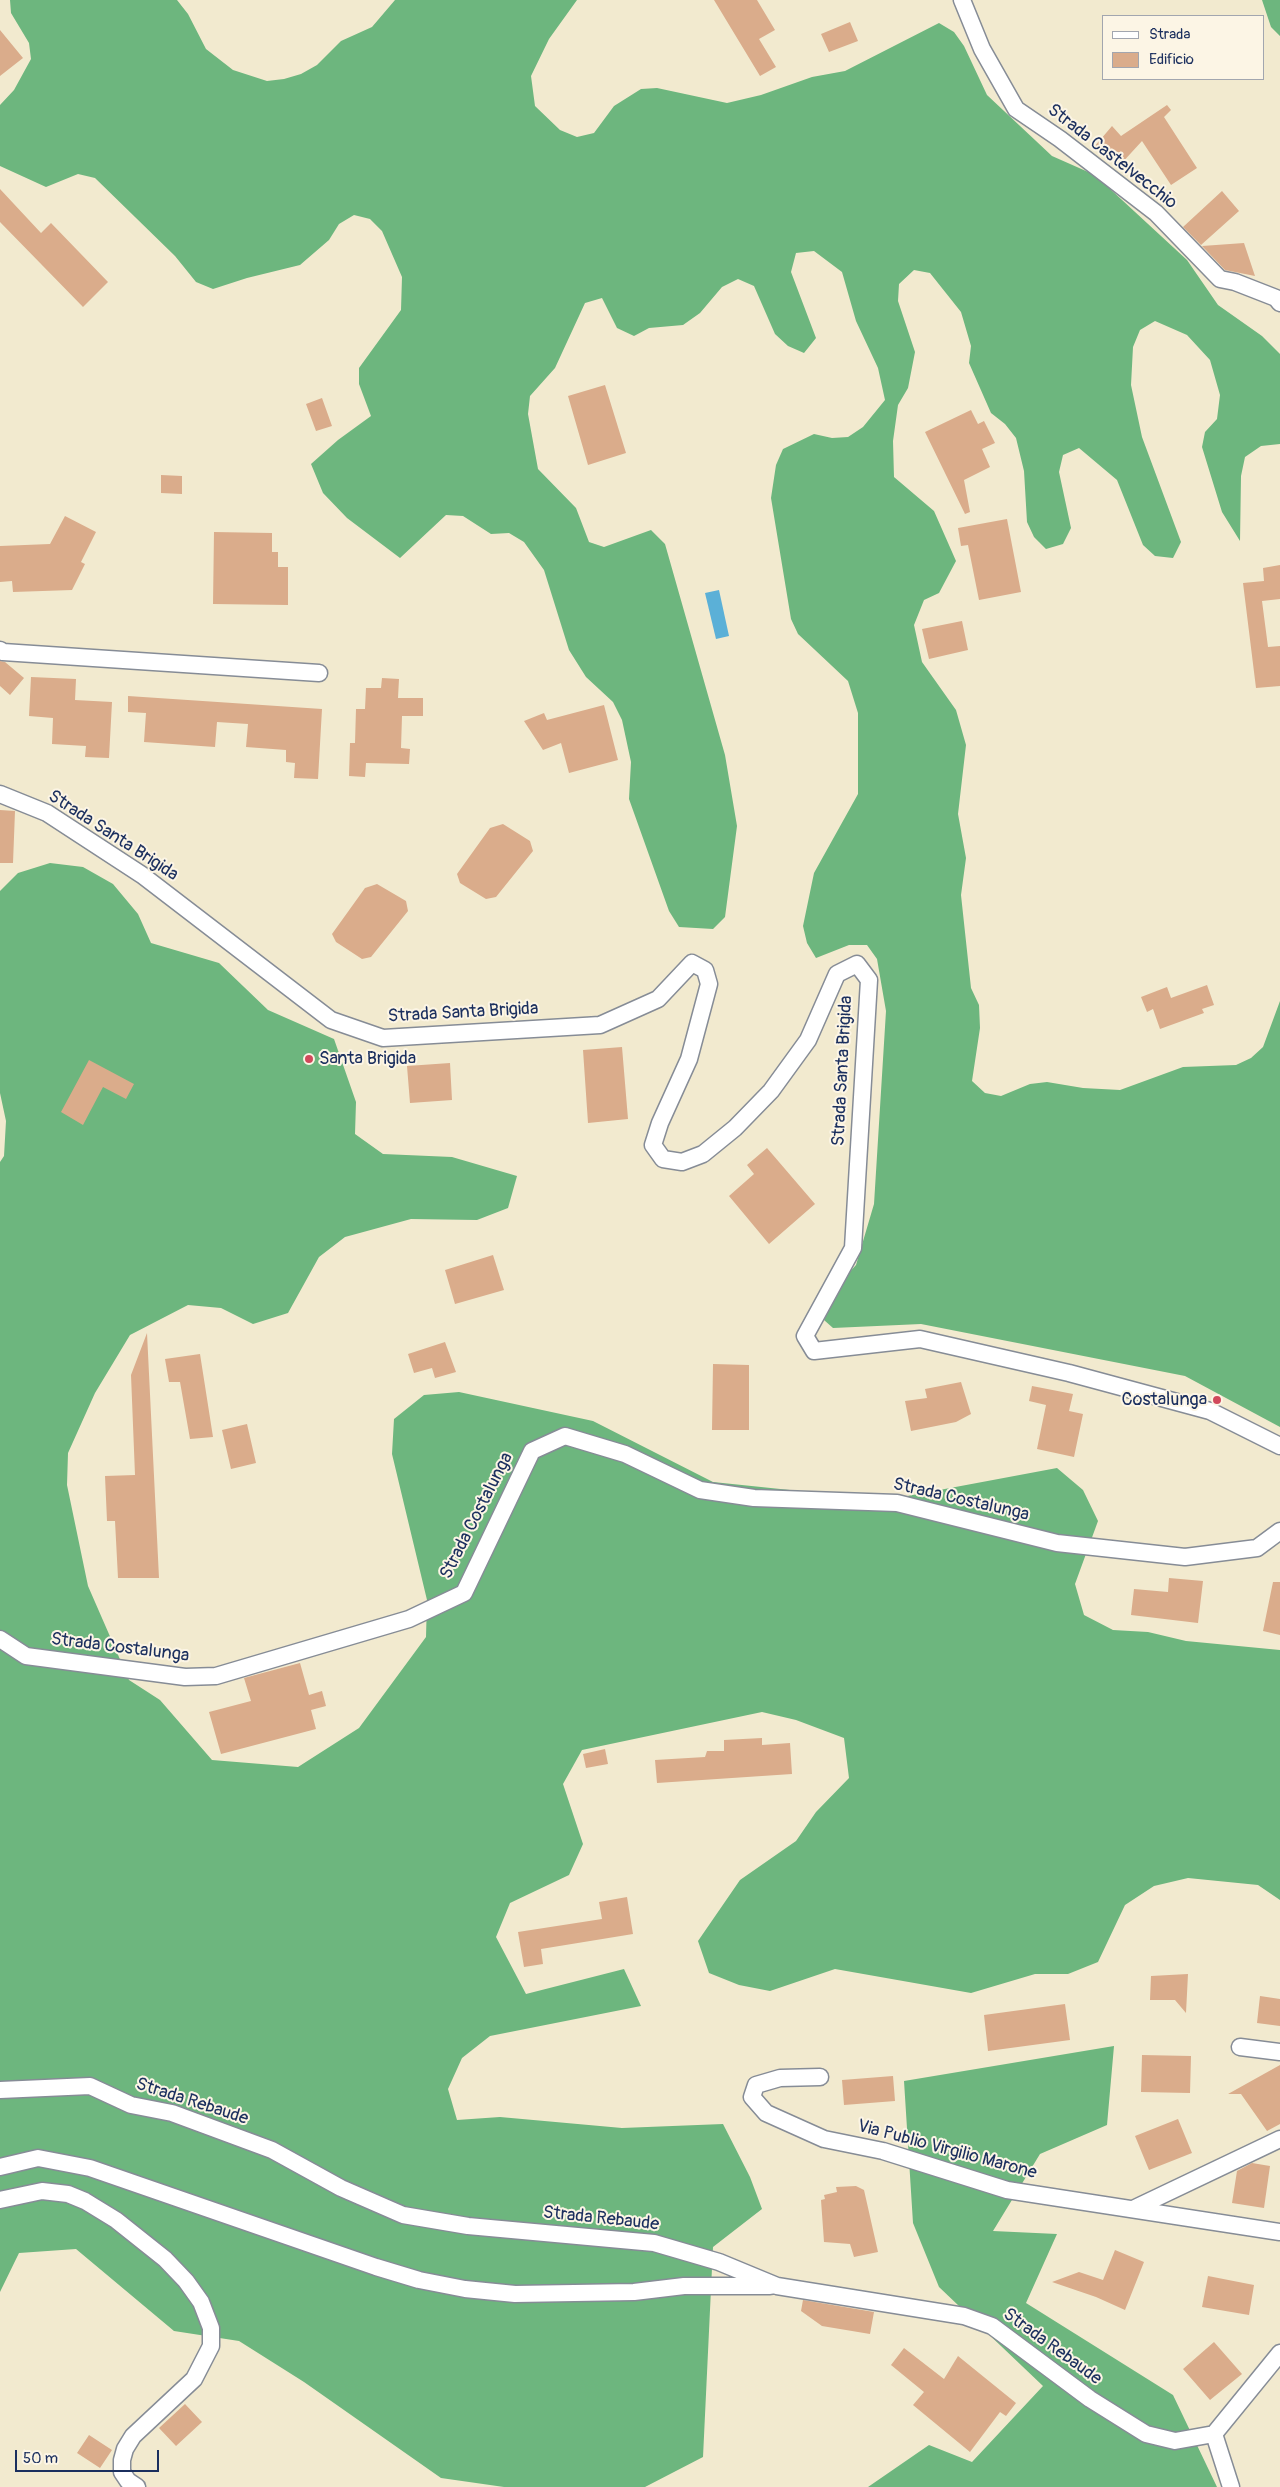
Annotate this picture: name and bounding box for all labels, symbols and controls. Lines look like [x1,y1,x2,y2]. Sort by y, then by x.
legend [1102,15,1265,80]
text: Strada [1149,25,1190,44]
text: Edificio [1149,50,1194,69]
street label: Strada Castelvecchio [1043,100,1181,214]
street label: Strada Santa Brigida [44,786,182,886]
street label: Strada Santa Brigida [828,995,858,1147]
street label: Strada Santa Brigida [387,998,539,1028]
place label: Santa Brigida [319,1048,416,1070]
marker: Santa Brigida [303,1053,315,1065]
place label: Costalunga [1122,1389,1207,1411]
marker: Costalunga [1211,1394,1223,1406]
street label: Strada Costalunga [436,1449,518,1583]
street label: Strada Costalunga [891,1474,1031,1526]
street label: Strada Costalunga [50,1629,190,1667]
street label: Strada Rebaude [133,2074,251,2130]
street label: Via Publio Virgilio Marone [855,2116,1039,2184]
street label: Strada Rebaude [542,2202,660,2236]
street label: Strada Rebaude [998,2304,1106,2390]
scale bar [18,2440,161,2472]
text: 50 m [23,2449,58,2468]

